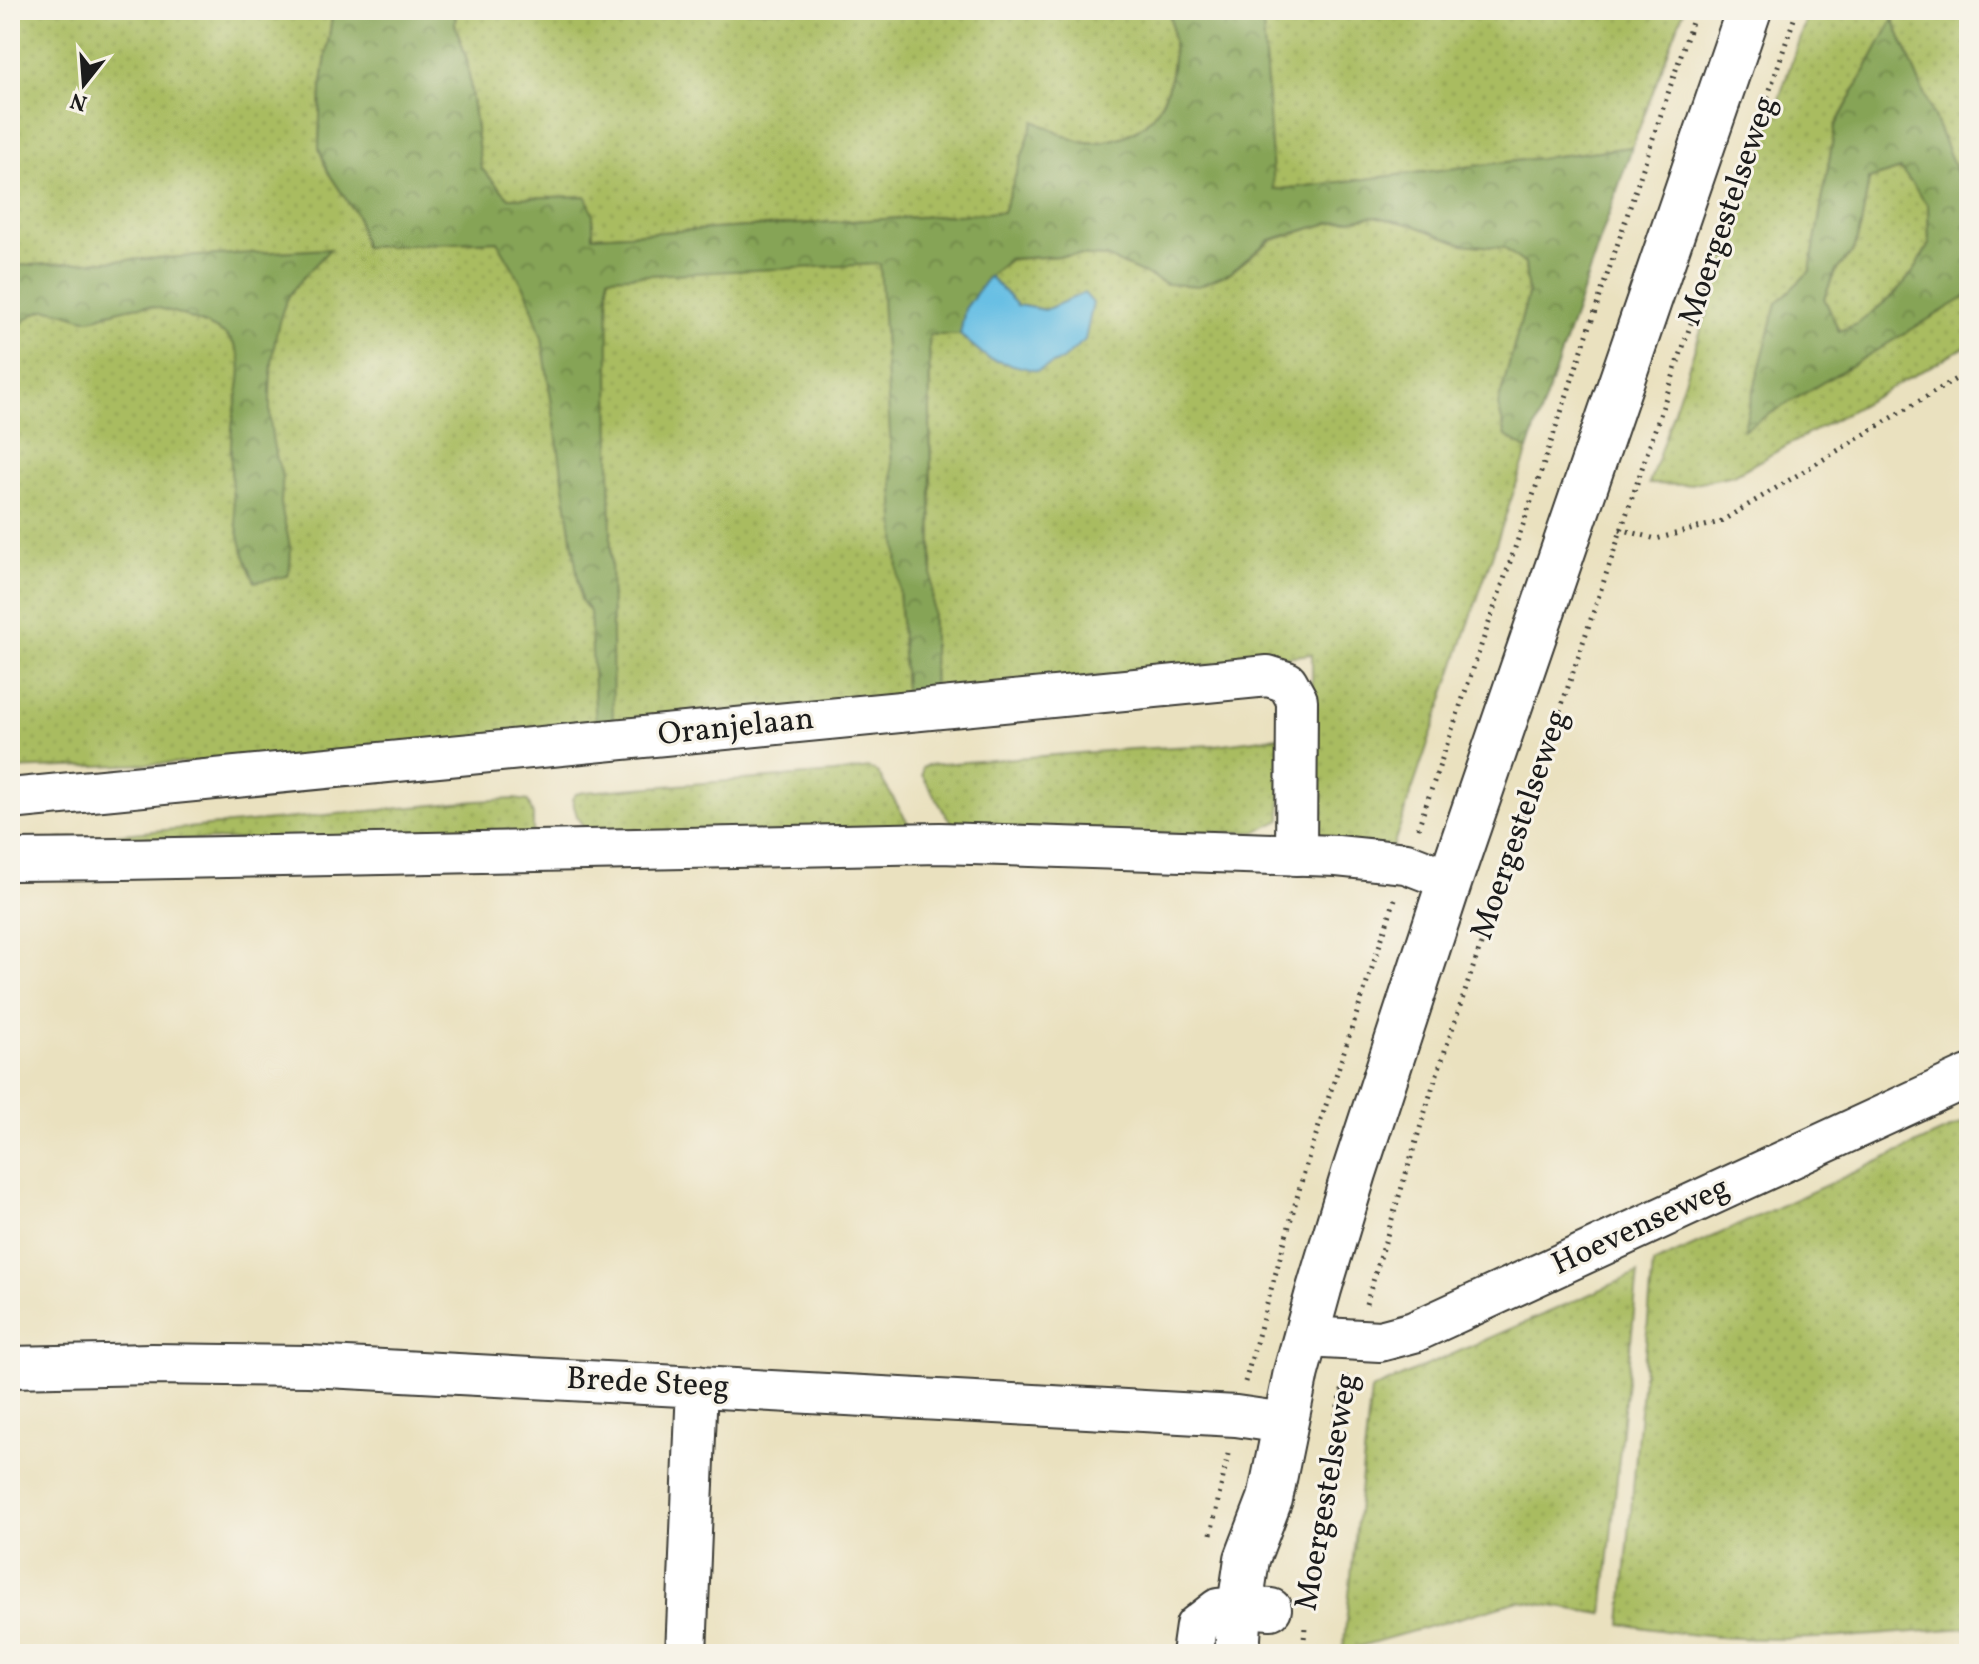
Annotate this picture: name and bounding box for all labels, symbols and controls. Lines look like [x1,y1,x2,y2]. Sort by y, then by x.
north arrow [44,44,124,124]
text: N [67,84,91,118]
street label: Moergestelseweg [1669,90,1789,332]
street label: Oranjelaan [656,698,816,758]
street label: Moergestelseweg [1461,704,1581,946]
street label: Hoevenseweg [1545,1167,1737,1287]
street label: Brede Steeg [565,1358,731,1410]
street label: Moergestelseweg [1285,1370,1371,1614]

